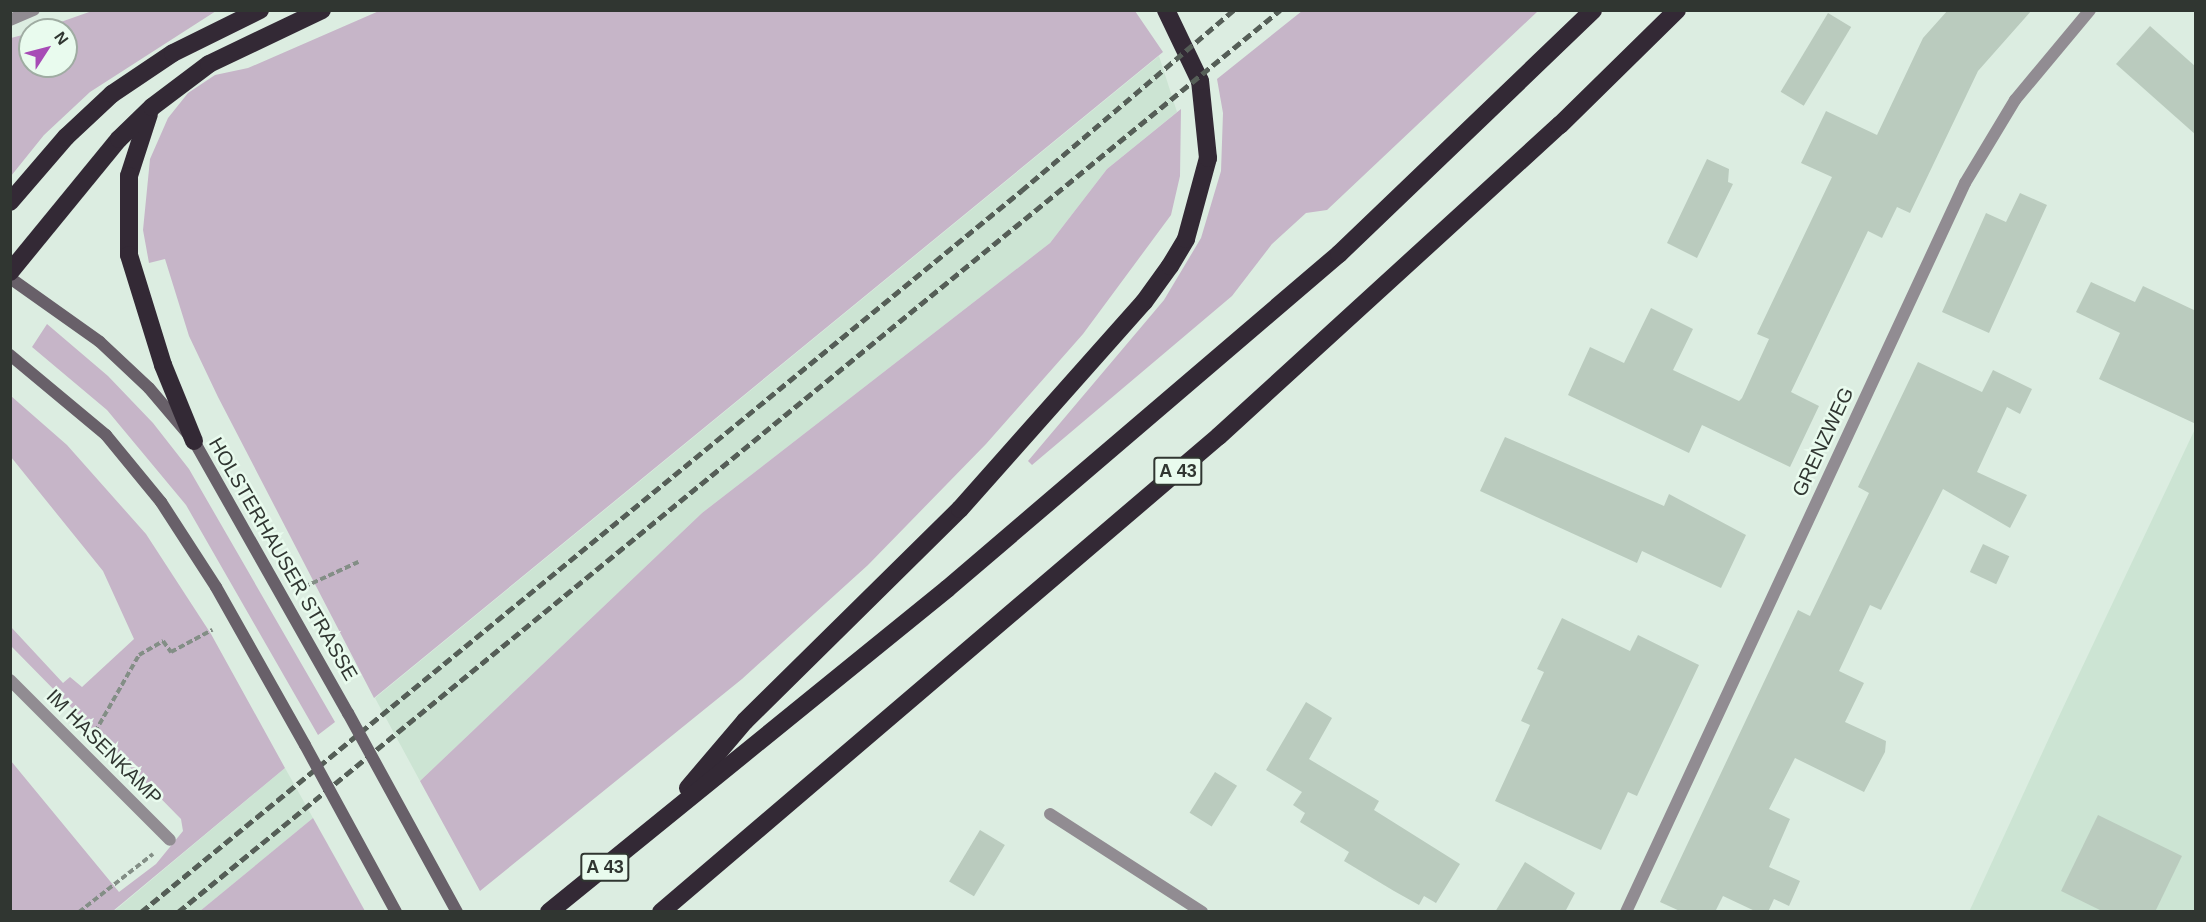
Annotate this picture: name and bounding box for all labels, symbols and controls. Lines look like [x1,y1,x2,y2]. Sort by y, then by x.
north arrow [18,18,78,78]
text: N [51,29,72,48]
street label: GRENZWEG [1787,384,1859,500]
street label: HOLSTERHAUSER STRASSE [203,433,363,685]
road number: A 43 [1152,456,1204,486]
street label: IM HASENKAMP [41,684,167,810]
road number: A 43 [580,852,630,882]

